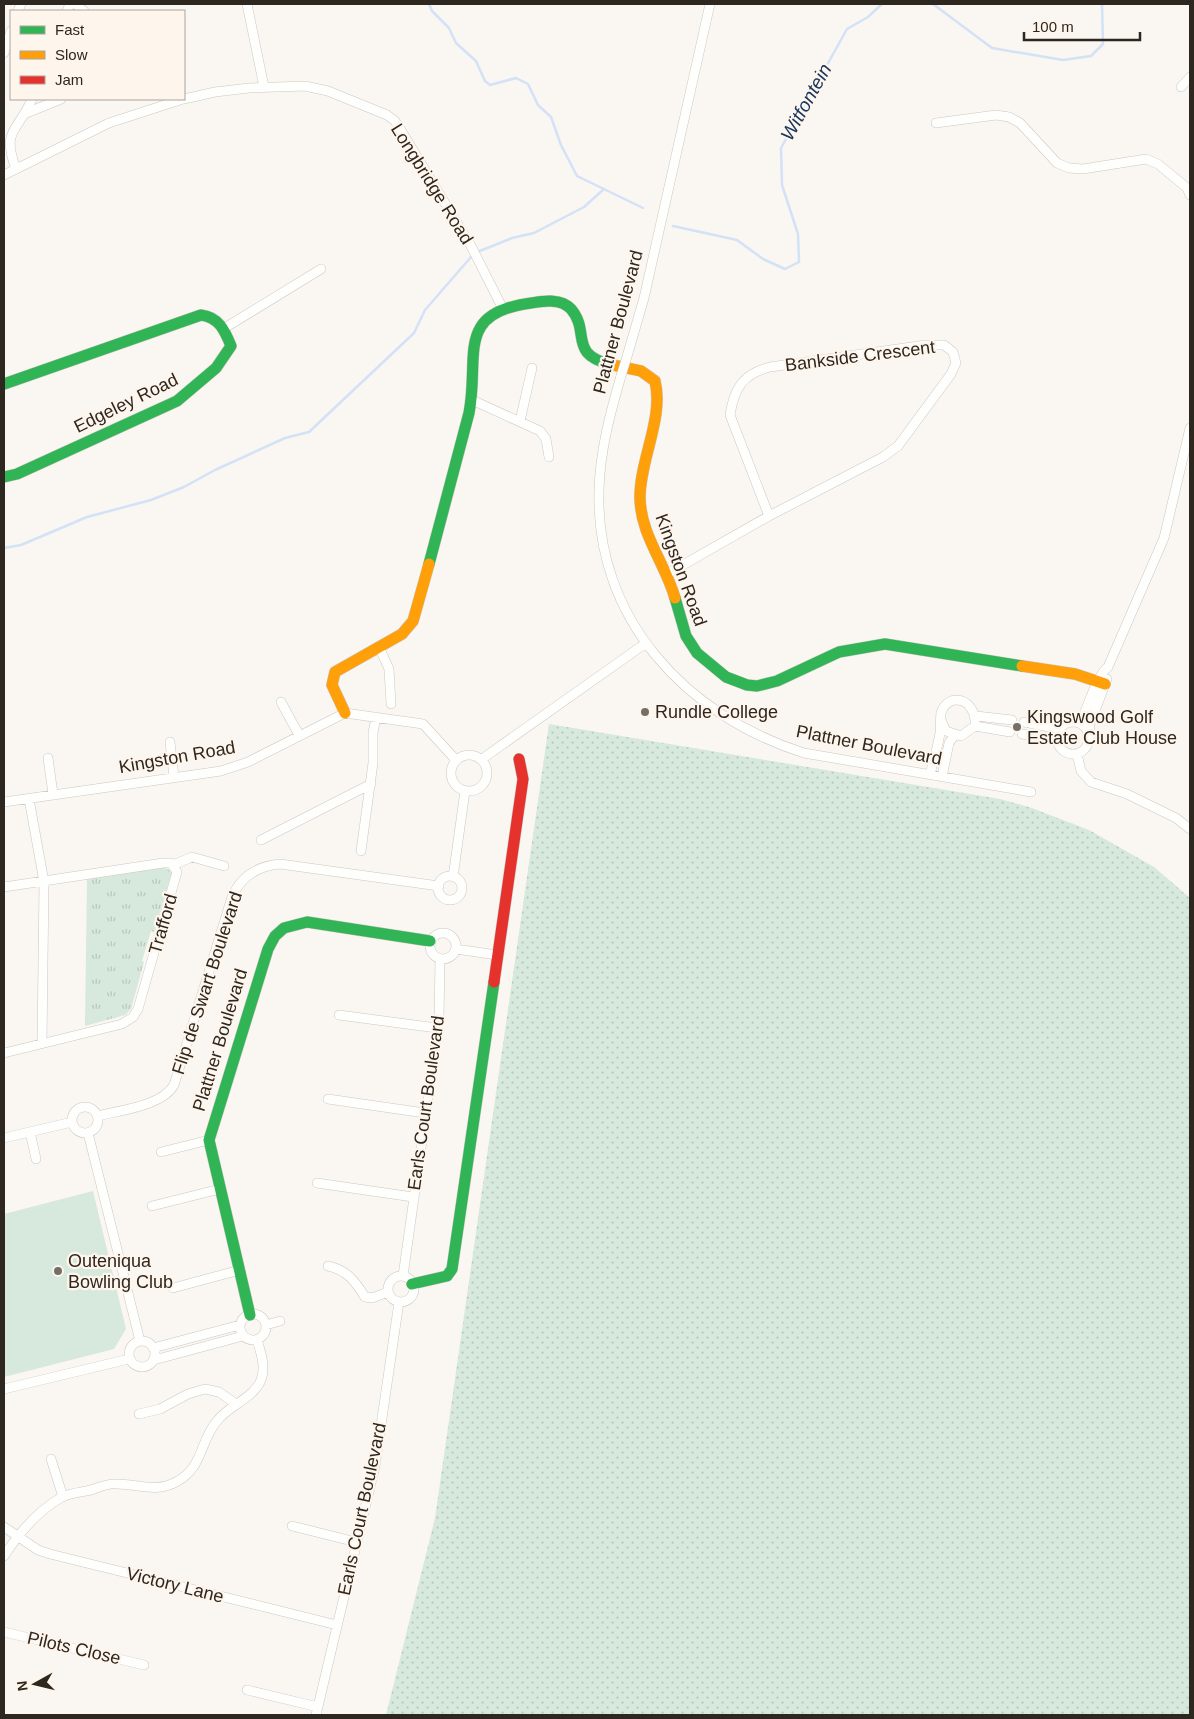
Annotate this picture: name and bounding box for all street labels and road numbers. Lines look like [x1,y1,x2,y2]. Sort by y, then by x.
street label: Longbridge Road [387,120,477,248]
street label: Plattner Boulevard [589,248,647,396]
street label: Bankside Crescent [784,337,936,375]
street label: Edgeley Road [71,369,181,437]
street label: Kingston Road [651,511,711,629]
street label: Plattner Boulevard [794,721,944,769]
street label: Kingston Road [117,737,237,777]
street label: Flip de Swart Boulevard [168,889,246,1077]
street label: Trafford [145,891,181,957]
street label: Plattner Boulevard [189,966,251,1114]
street label: Earls Court Boulevard [404,1014,448,1192]
street label: Earls Court Boulevard [334,1421,390,1597]
street label: Victory Lane [124,1563,226,1607]
street label: Pilots Close [25,1628,123,1668]

